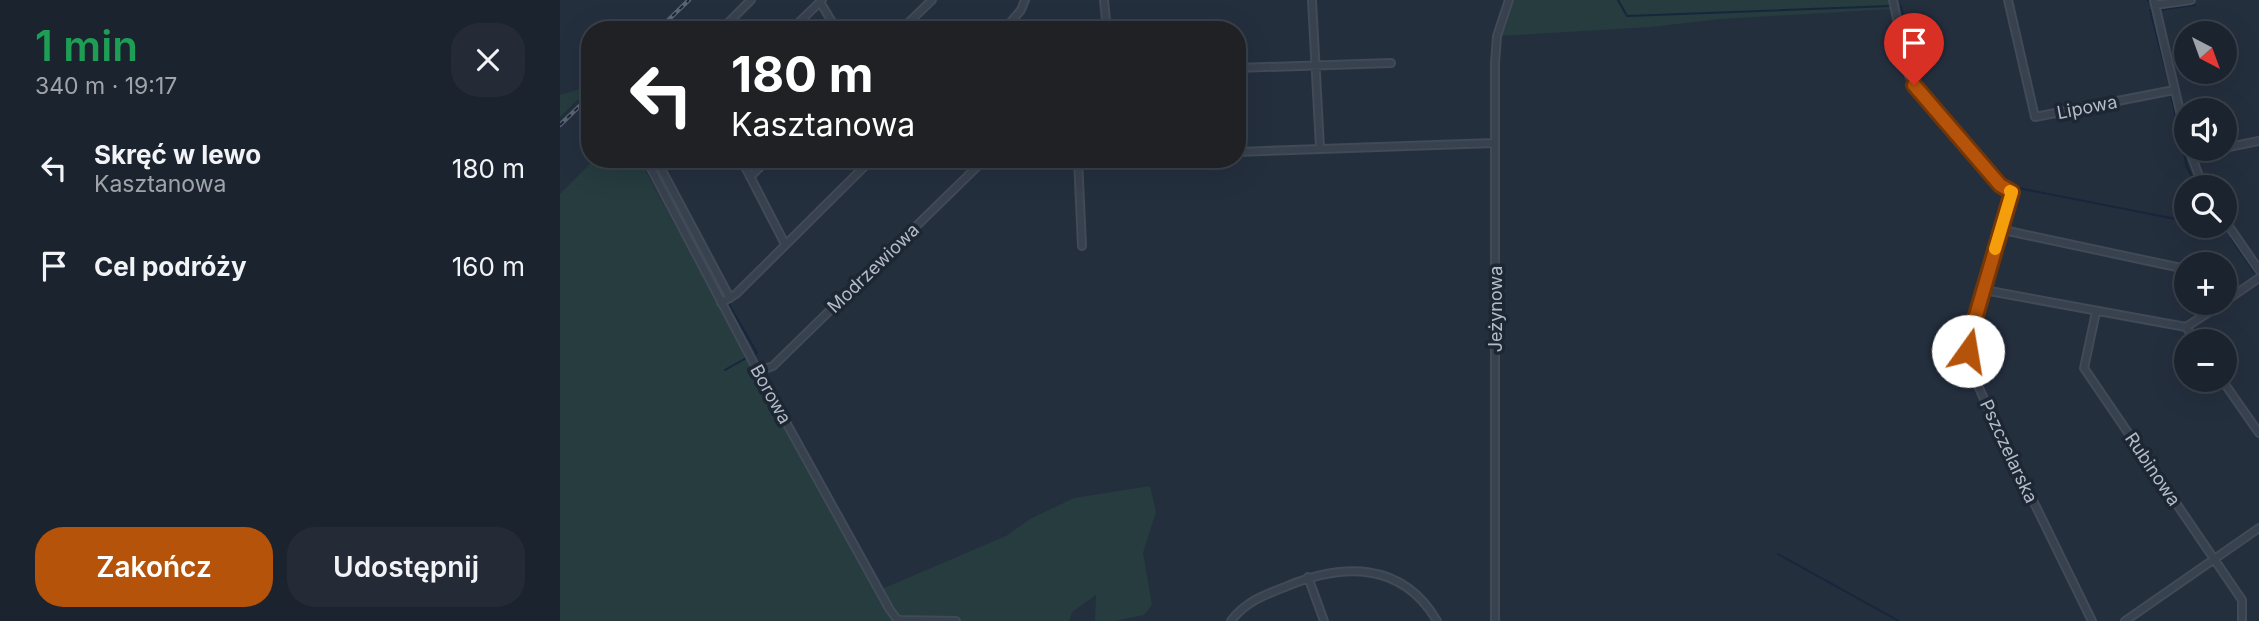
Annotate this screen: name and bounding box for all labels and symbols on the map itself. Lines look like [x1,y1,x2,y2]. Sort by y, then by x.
pin [1884,13,1944,85]
north arrow [2174,21,2236,84]
street label: Lipowa [2055,91,2119,123]
street label: Modrzewiowa [823,219,923,317]
street label: Jeżynowa [1485,266,1506,352]
position arrow [1931,314,2005,388]
street label: Borowa [746,361,796,427]
street label: Pszczelarska [1976,396,2042,506]
street label: Rubinowa [2121,428,2185,510]

